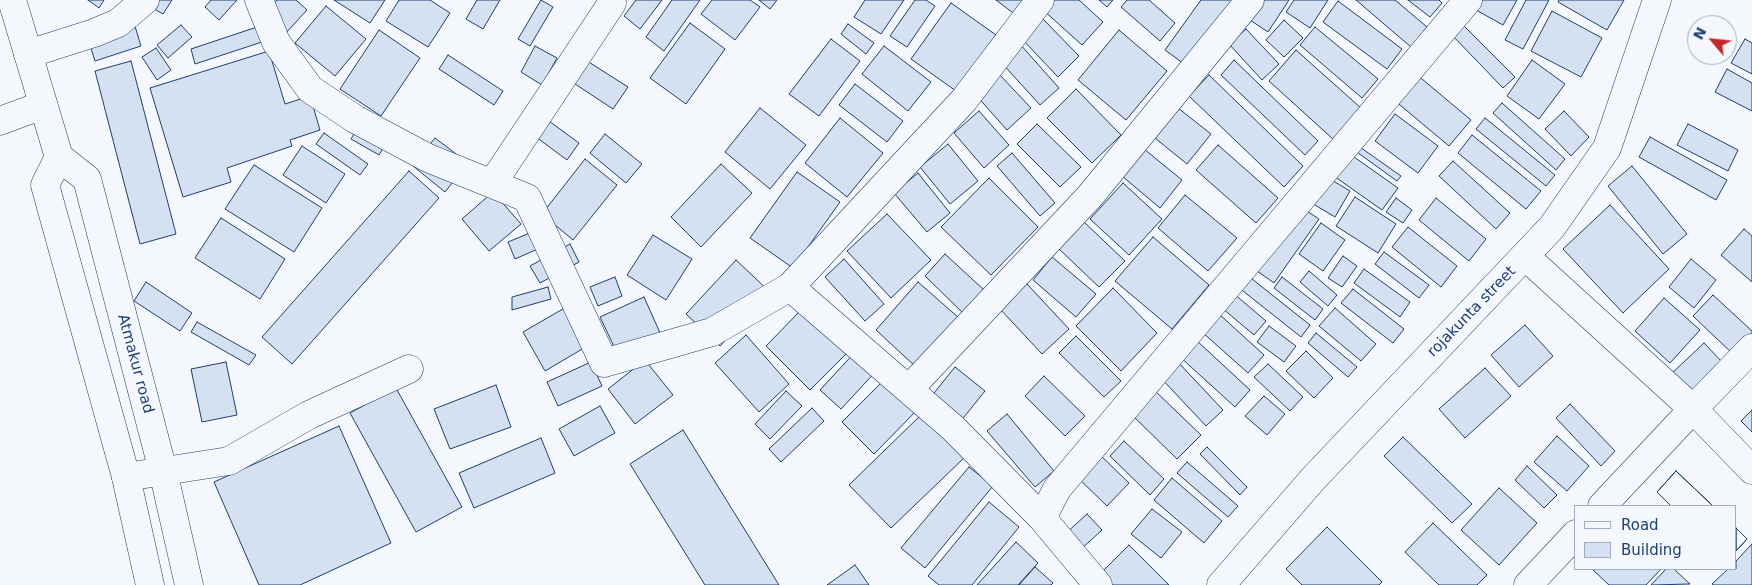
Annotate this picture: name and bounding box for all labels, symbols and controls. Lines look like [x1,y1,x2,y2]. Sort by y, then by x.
north arrow [1687,15,1737,65]
text: N [1690,24,1709,42]
street label: rojakunta street [1424,263,1520,361]
street label: Atmakur road [113,312,157,416]
legend [1574,505,1737,570]
text: Road [1621,516,1659,534]
text: Building [1621,541,1682,559]

